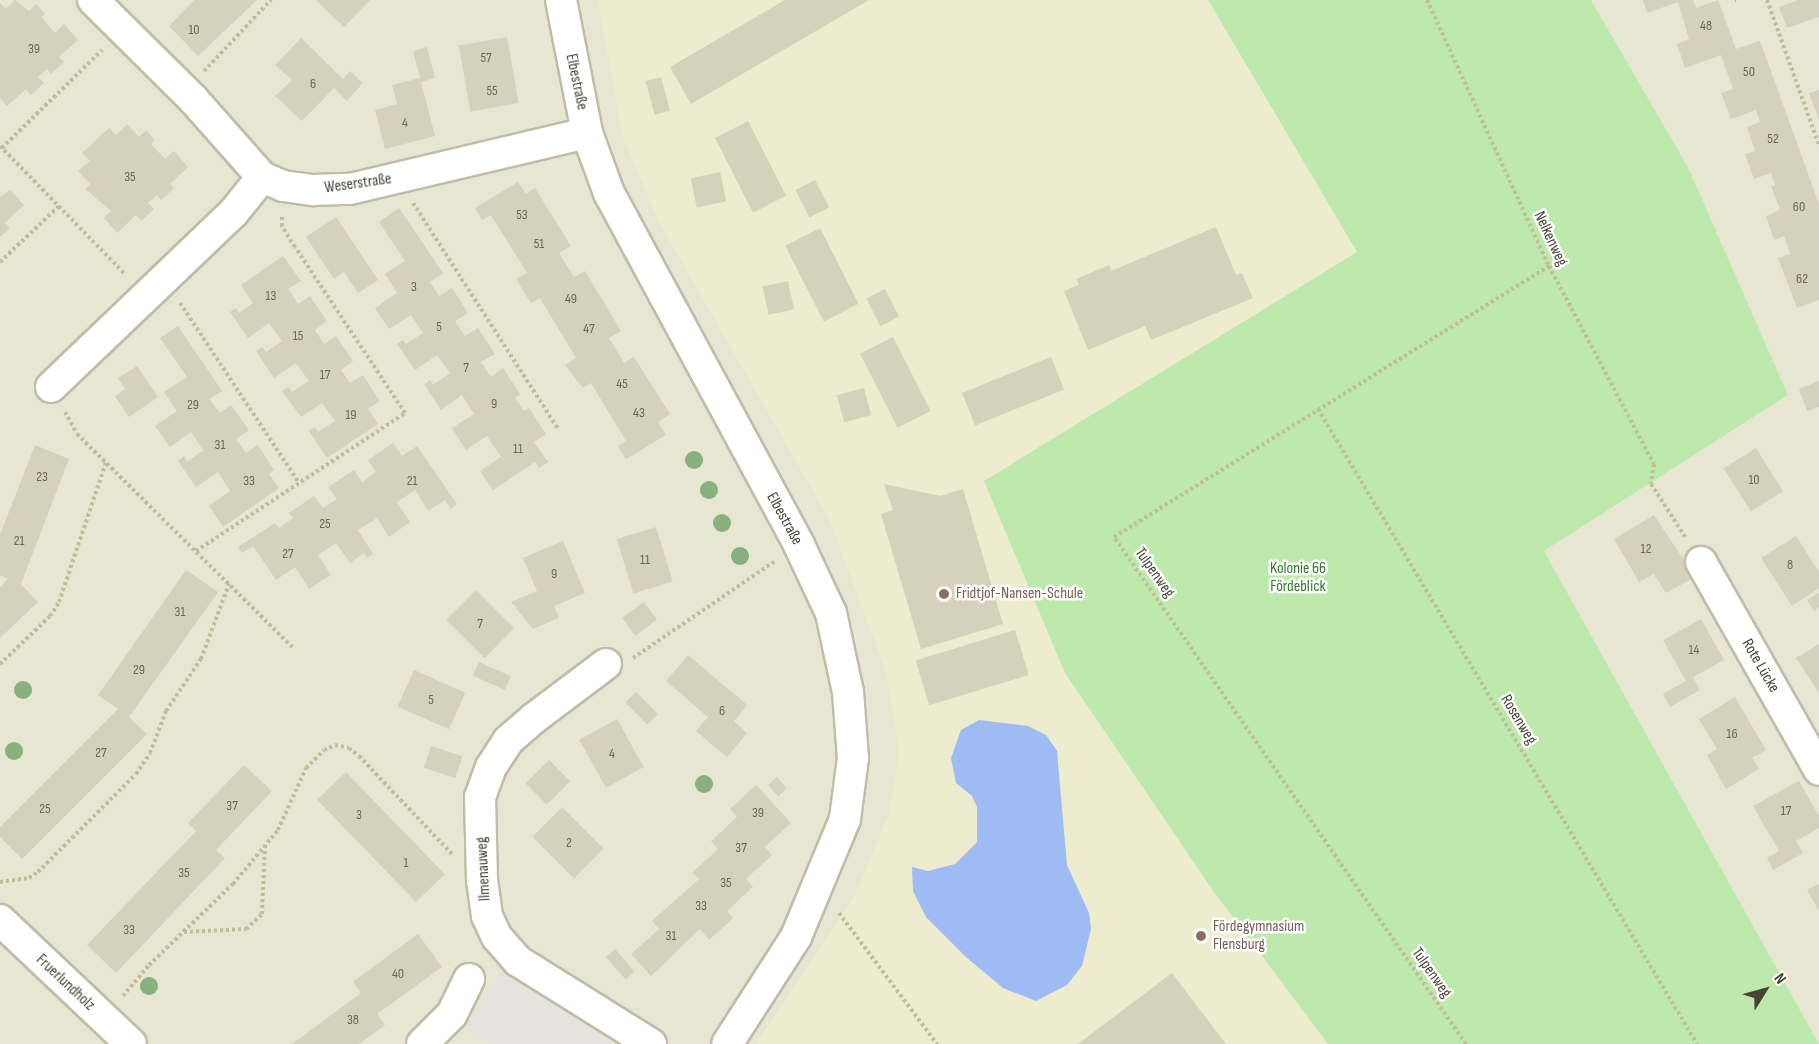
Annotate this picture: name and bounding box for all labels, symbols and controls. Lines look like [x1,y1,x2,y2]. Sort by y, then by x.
house number: 48 [1700,18,1712,34]
house number: 10 [188,22,200,38]
house number: 39 [28,41,40,57]
house number: 57 [480,50,492,66]
street label: Elbestraße [561,52,591,112]
house number: 50 [1743,64,1755,80]
house number: 6 [310,76,316,92]
house number: 55 [486,83,498,99]
house number: 4 [402,115,408,131]
house number: 52 [1767,131,1779,147]
house number: 35 [124,169,136,185]
street label: Weserstraße [323,170,393,198]
house number: 60 [1793,199,1805,215]
house number: 53 [516,207,528,223]
street label: Nelkenweg [1529,208,1571,270]
house number: 51 [534,236,544,252]
house number: 62 [1796,271,1808,287]
house number: 3 [411,279,417,295]
house number: 13 [266,288,276,304]
house number: 49 [565,291,577,307]
house number: 5 [436,319,442,335]
house number: 47 [583,321,595,337]
house number: 15 [293,328,303,344]
house number: 7 [463,360,469,376]
house number: 17 [320,367,330,383]
house number: 45 [616,376,628,392]
house number: 9 [491,396,497,412]
house number: 29 [187,397,199,413]
house number: 43 [633,405,645,421]
house number: 19 [345,407,357,423]
house number: 31 [215,437,225,453]
house number: 11 [513,441,523,457]
house number: 23 [36,469,48,485]
house number: 10 [1748,472,1760,488]
house number: 33 [243,473,255,489]
house number: 21 [407,473,417,489]
street label: Elbestraße [762,489,806,549]
house number: 25 [319,516,331,532]
house number: 21 [14,533,24,549]
house number: 12 [1641,541,1651,557]
street label: Tulpenweg [1130,544,1178,602]
house number: 27 [282,546,294,562]
house number: 11 [640,552,650,568]
house number: 8 [1787,557,1793,573]
park label: Kolonie 66 Fördeblick [1270,559,1326,597]
house number: 9 [551,566,557,582]
place label: Fridtjof-Nansen-Schule [956,584,1083,604]
marker: Fridtjof-Nansen-Schule [937,587,951,601]
house number: 31 [175,604,185,620]
house number: 7 [477,616,483,632]
street label: Rote Lücke [1737,636,1783,696]
house number: 14 [1689,642,1699,658]
house number: 29 [133,662,145,678]
house number: 5 [428,692,434,708]
street label: Rosenweg [1496,692,1540,748]
house number: 6 [719,703,725,719]
house number: 16 [1726,726,1738,742]
house number: 27 [95,745,107,761]
house number: 4 [609,746,615,762]
house number: 37 [226,798,238,814]
house number: 25 [39,801,51,817]
house number: 17 [1781,803,1791,819]
house number: 39 [752,805,764,821]
house number: 3 [356,807,362,823]
house number: 2 [566,835,572,851]
street label: Ilmenauweg [473,836,495,902]
house number: 37 [735,840,747,856]
house number: 1 [404,855,408,871]
house number: 35 [178,865,190,881]
house number: 35 [720,875,732,891]
house number: 33 [695,898,707,914]
place label: Fördegymnasium Flensburg [1213,917,1304,955]
house number: 33 [123,922,135,938]
house number: 31 [666,928,676,944]
marker: Fördegymnasium Flensburg [1194,929,1208,943]
street label: Tulpenweg [1407,944,1455,1002]
street label: Fruerlundholz [31,951,99,1015]
north arrow [1735,960,1795,1020]
house number: 40 [392,966,404,982]
text: N [1770,970,1790,988]
house number: 38 [347,1012,359,1028]

